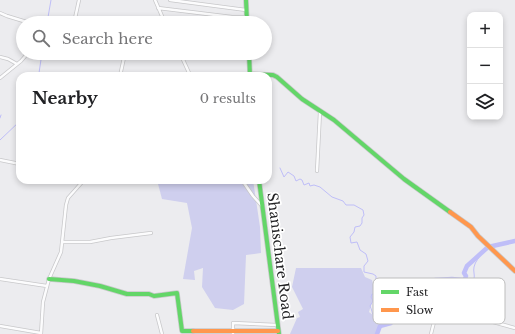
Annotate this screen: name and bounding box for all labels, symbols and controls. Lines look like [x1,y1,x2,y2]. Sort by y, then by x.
map controls [467,12,503,120]
button: + [467,12,503,48]
search box [16,16,272,60]
icon: search [30,27,52,49]
text: Search here [62,29,153,48]
button: − [467,48,503,84]
button: layers [467,84,503,120]
text: Nearby [32,88,98,109]
text: 0 results [200,90,256,107]
street label: Shanischare Road [263,191,297,321]
legend [373,278,505,324]
text: Fast [406,285,429,299]
text: Slow [406,303,434,317]

